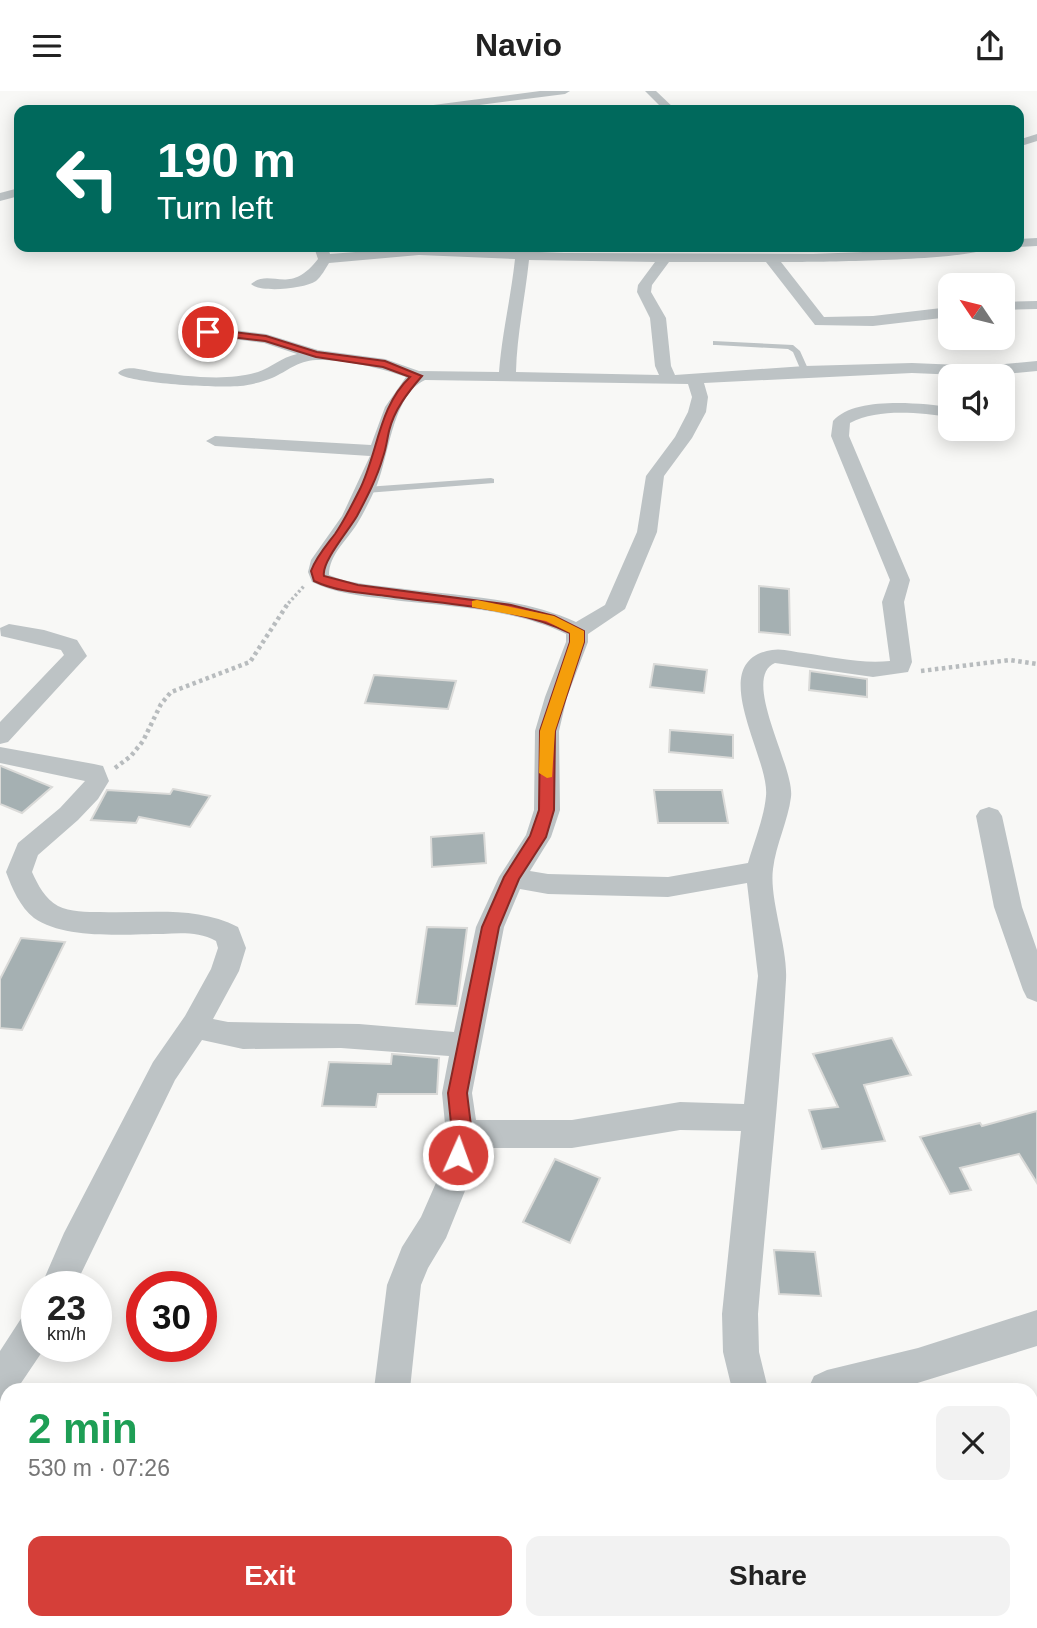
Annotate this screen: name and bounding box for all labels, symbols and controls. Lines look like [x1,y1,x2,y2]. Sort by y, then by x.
icon: menu [28,27,66,65]
text: Navio [475,27,562,63]
icon: share [971,27,1009,65]
icon: left [42,133,133,224]
text: 190 m [157,133,296,187]
text: Turn left [157,190,273,226]
north arrow [938,273,1015,350]
map controls [938,273,1015,441]
pin [178,302,238,362]
icon: arrive [189,313,227,351]
button: sound [938,364,1015,441]
position arrow [421,1118,495,1192]
speed limit sign: 30 [126,1271,217,1362]
text: 23 [47,1288,86,1327]
text: km/h [47,1324,86,1344]
text: 2 min [28,1405,138,1452]
button: close [936,1406,1010,1480]
text: 530 m · 07:26 [28,1455,170,1481]
button: Exit [28,1536,512,1616]
button: Share [526,1536,1010,1616]

